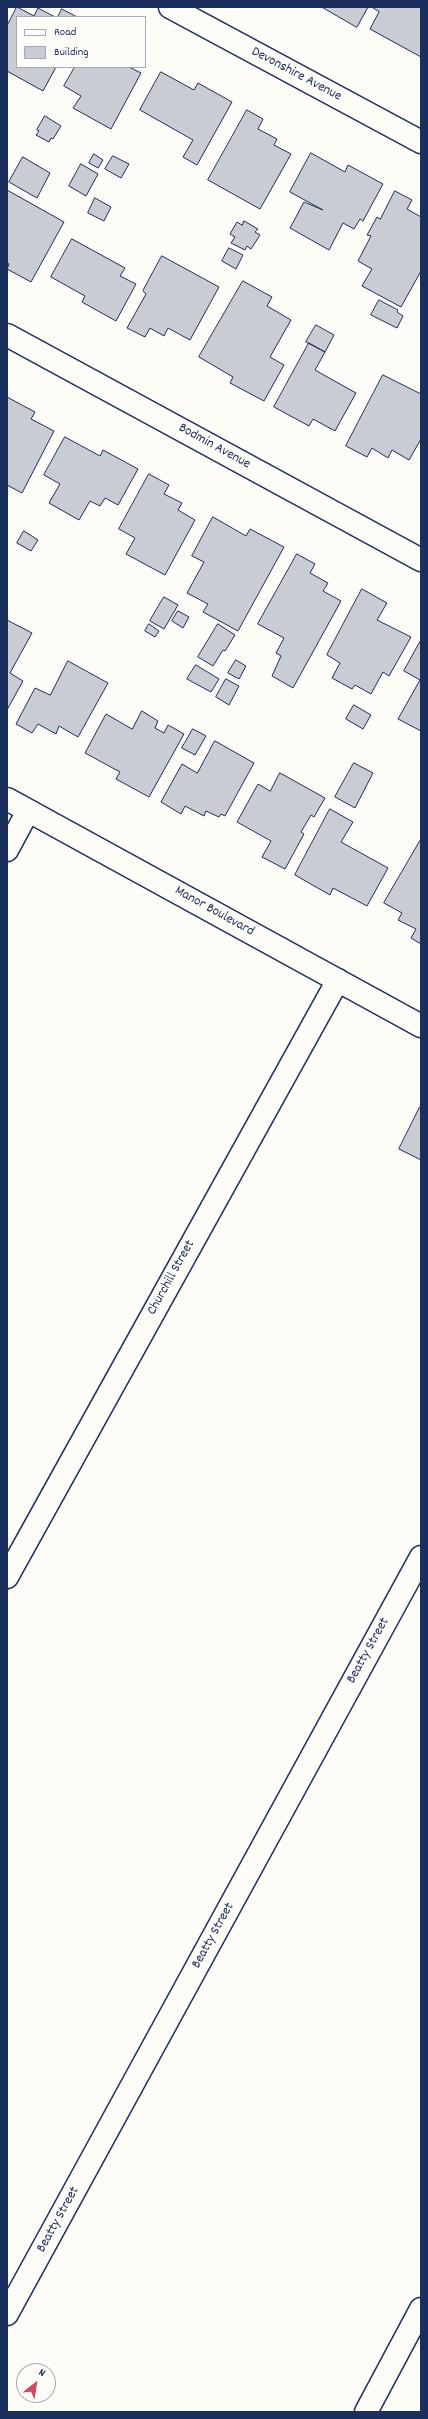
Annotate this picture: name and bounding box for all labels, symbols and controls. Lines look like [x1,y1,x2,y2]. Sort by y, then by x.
legend [16,16,146,68]
text: Road [54,24,76,41]
text: Building [54,44,89,61]
street label: Devonshire Avenue [248,44,344,106]
street label: Bodmin Avenue [175,420,253,474]
street label: Manor Boulevard [171,883,257,941]
street label: Churchill Street [145,1238,199,1318]
street label: Beatty Street [344,1615,394,1687]
street label: Beatty Street [189,1900,239,1972]
street label: Beatty Street [34,2184,84,2256]
north arrow [16,2363,56,2403]
text: N [35,2365,48,2382]

